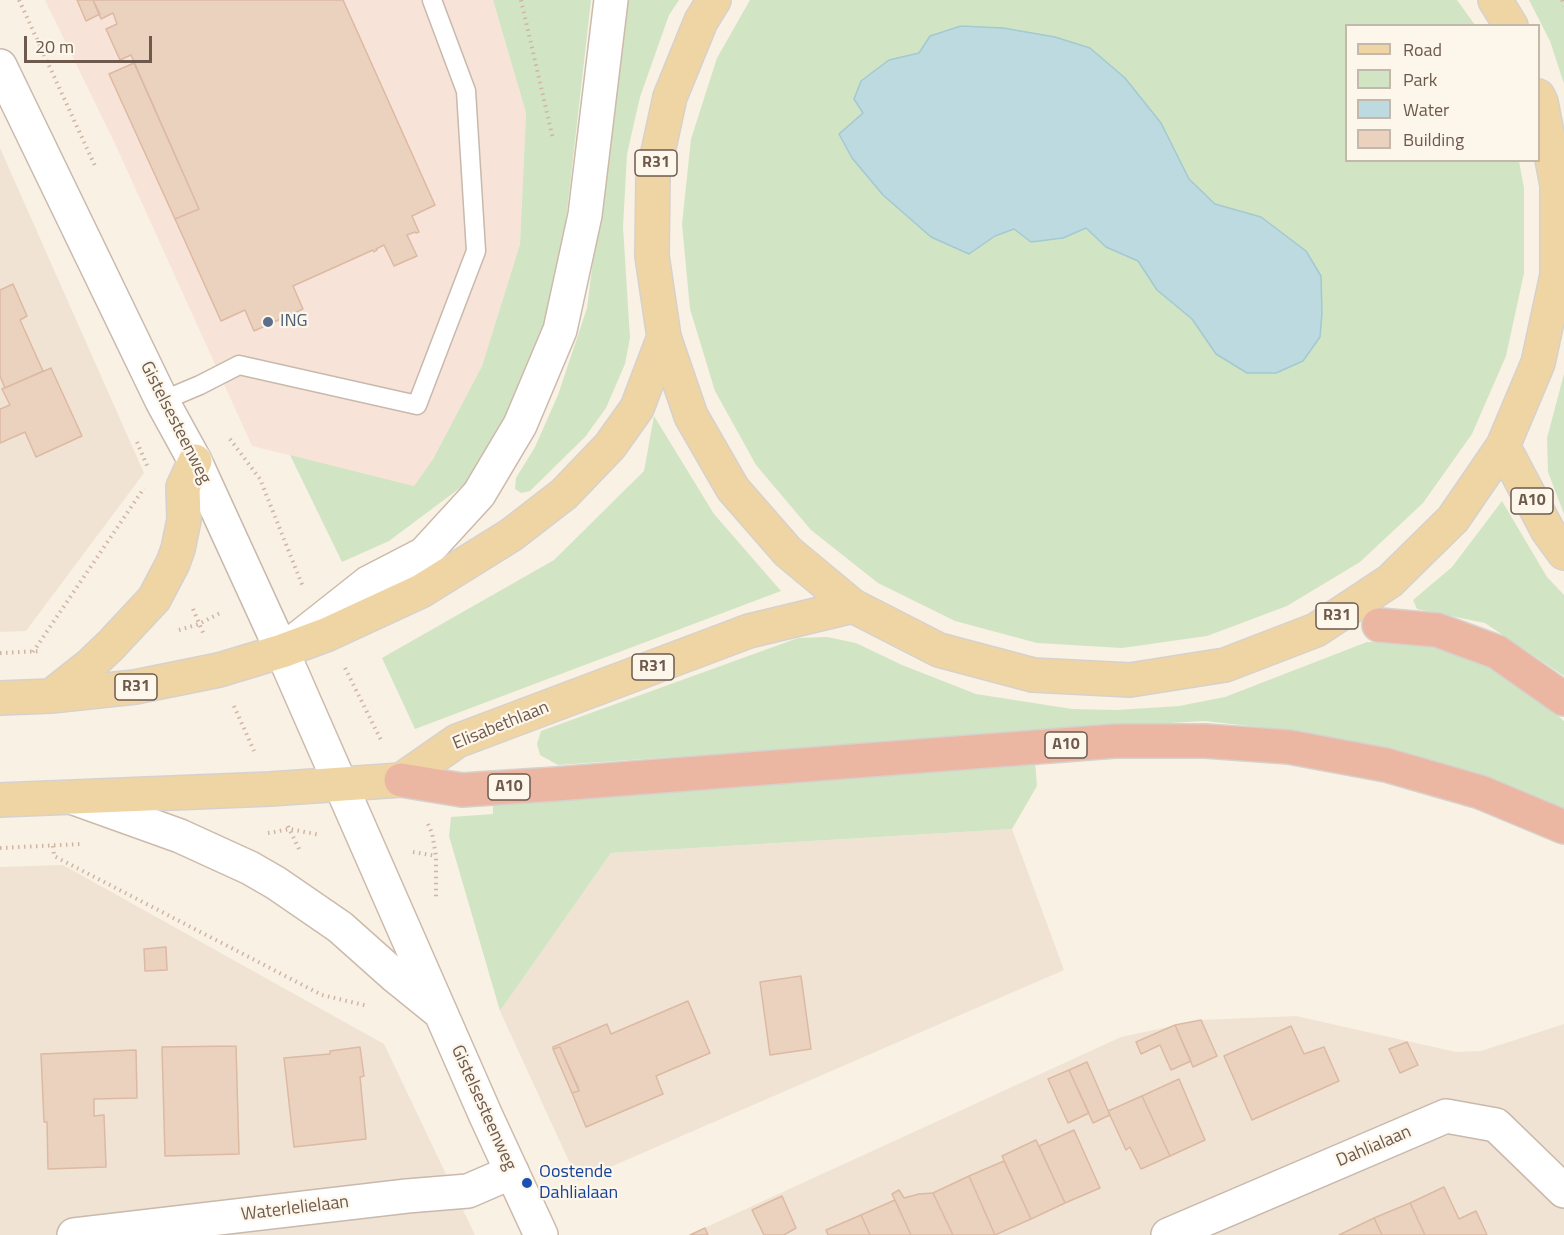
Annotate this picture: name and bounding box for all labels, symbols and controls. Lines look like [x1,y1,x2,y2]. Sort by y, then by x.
scale bar [27,24,154,62]
legend [1345,24,1540,162]
text: 20 m [35,33,74,60]
text: Road [1403,36,1442,63]
text: Park [1403,66,1437,93]
text: Water [1403,96,1449,123]
text: Building [1403,126,1464,153]
road number: R31 [635,150,677,176]
place label: ING [280,311,308,333]
marker: ING [261,315,275,329]
street label: Gistelsesteenweg [135,358,215,488]
road number: A10 [1511,488,1553,514]
road number: R31 [1316,603,1358,629]
road number: R31 [632,654,674,680]
road number: R31 [115,674,157,700]
street label: Elisabethlaan [450,697,552,755]
road number: A10 [1045,732,1087,758]
road number: A10 [488,774,530,800]
street label: Gistelsesteenweg [446,1042,520,1174]
street label: Dahlialaan [1333,1122,1415,1172]
place label: Oostende Dahlialaan [539,1162,618,1204]
marker: Oostende Dahlialaan [520,1176,534,1190]
street label: Waterlelielaan [240,1192,350,1226]

